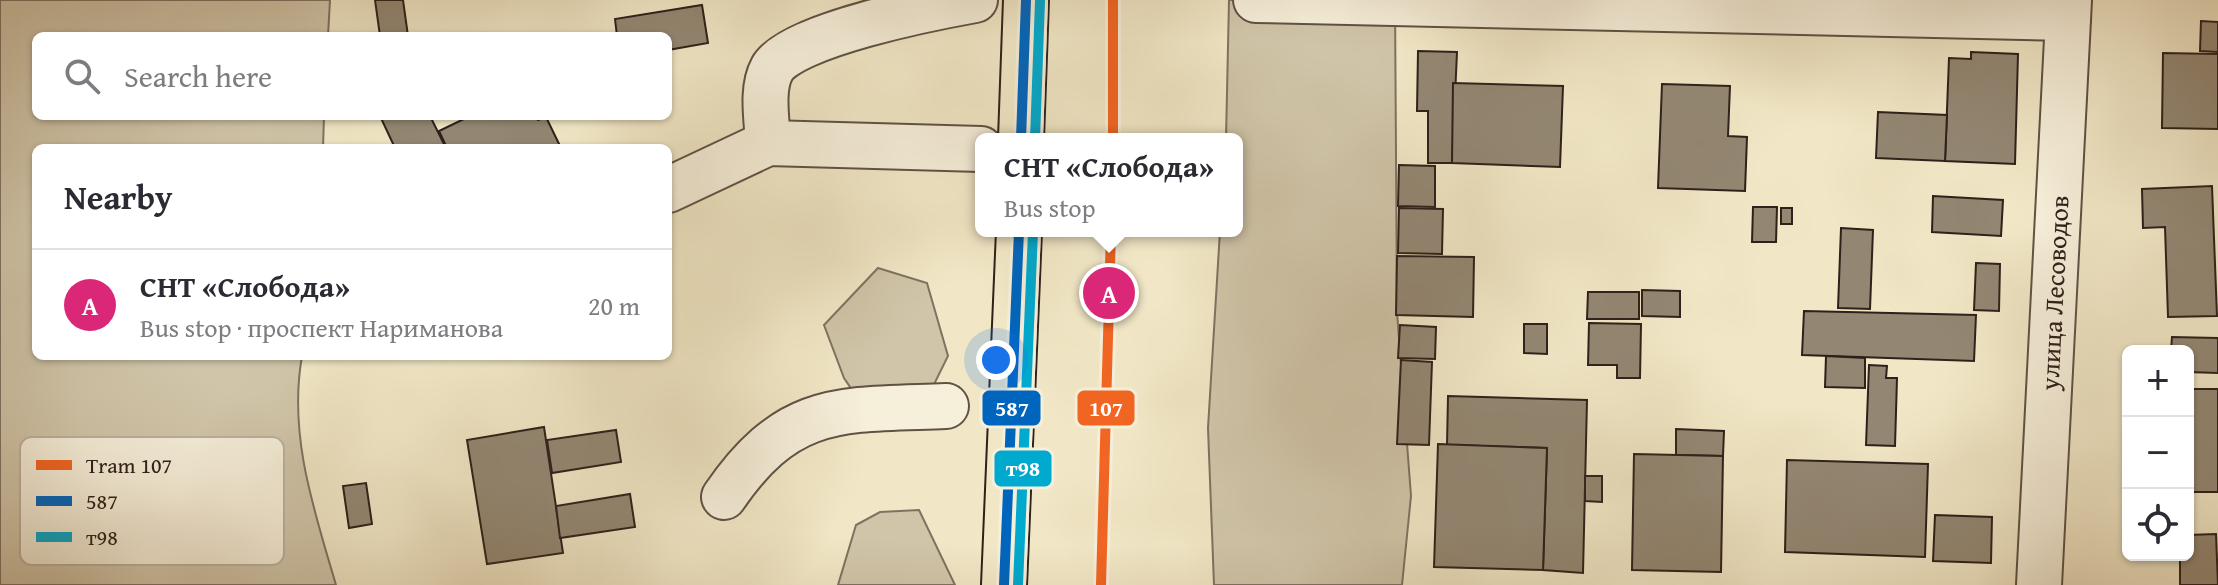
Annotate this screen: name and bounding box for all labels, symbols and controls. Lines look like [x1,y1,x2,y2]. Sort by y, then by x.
search box [32,32,672,120]
icon: search [60,54,104,98]
text: Search here [124,54,272,98]
popup [975,133,1243,237]
text: СНТ «Слобода» [1004,144,1214,188]
text: Nearby [64,172,173,221]
text: Bus stop [1004,188,1096,227]
street label: улица Лесоводов [2029,194,2079,393]
pin: A [1083,263,1135,323]
text: СНТ «Слобода» [140,264,350,308]
text: A [82,286,98,325]
text: 20 m [588,286,640,325]
text: Bus stop · проспект Нариманова [140,308,503,347]
your location [976,340,1016,380]
map controls [2122,345,2194,561]
button: + [2122,345,2194,417]
line badge: 587 [981,389,1042,427]
line badge: 107 [1076,389,1136,427]
text: 587 [995,392,1029,424]
text: 107 [1089,392,1123,424]
button: − [2122,417,2194,489]
legend [20,437,284,565]
text: Tram 107 [86,449,172,481]
line badge: т98 [993,449,1053,488]
text: т98 [1006,452,1040,484]
text: 587 [86,485,118,517]
button: locate [2122,489,2194,561]
text: т98 [86,521,118,553]

